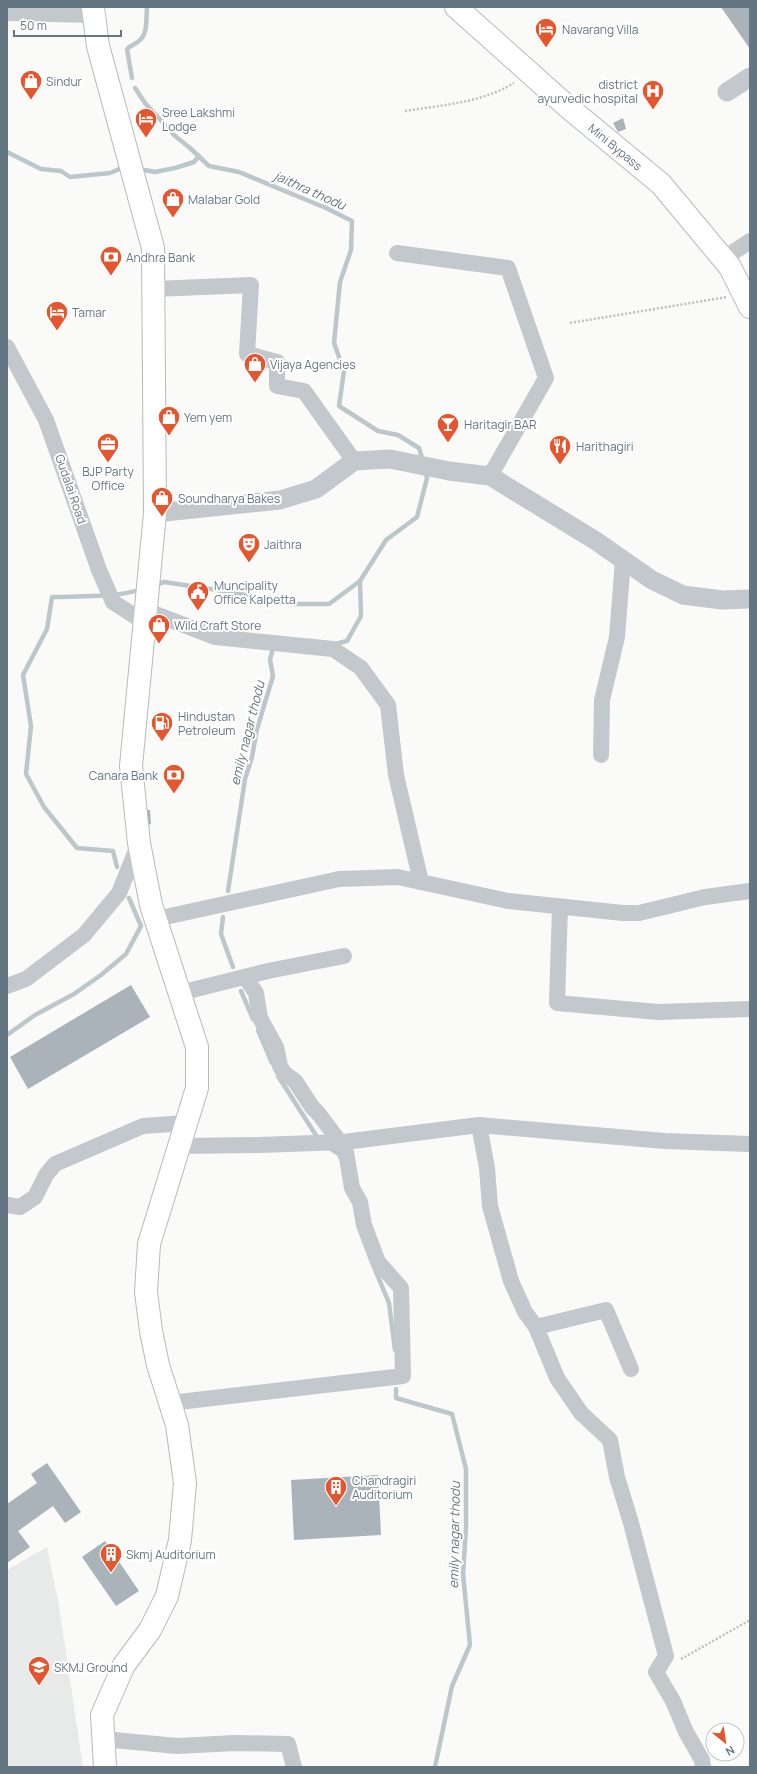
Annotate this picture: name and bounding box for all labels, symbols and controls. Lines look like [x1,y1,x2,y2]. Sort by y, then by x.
scale bar [14,12,121,38]
hotel icon: Navarang Villa [533,16,559,49]
text: 50 m [20,17,47,34]
place label: Navarang Villa [562,21,639,38]
shop icon: Sindur [18,68,44,101]
place label: Sindur [46,73,83,90]
place label: district ayurvedic hospital [537,76,638,107]
hospital icon: district ayurvedic hospital [640,78,666,111]
place label: Sree Lakshmi Lodge [162,104,235,135]
hotel icon: Sree Lakshmi Lodge [133,106,159,139]
street label: Mini Bypass [585,119,646,174]
water label: jaithra thodu [270,166,350,214]
shop icon: Malabar Gold [160,186,186,219]
place label: Malabar Gold [188,191,260,208]
bank icon: Andhra Bank [98,244,124,277]
place label: Andhra Bank [126,249,196,266]
hotel icon: Tamar [44,299,70,332]
place label: Tamar [72,304,107,321]
shop icon: Vijaya Agencies [242,351,268,384]
place label: Vijaya Agencies [270,356,355,373]
shop icon: Yem yem [156,404,182,437]
place label: Yem yem [184,409,232,426]
bar icon: Haritagir BAR [435,411,461,444]
place label: Haritagir BAR [464,416,537,433]
office icon: BJP Party Office [95,431,121,464]
restaurant icon: Harithagiri [547,433,573,466]
place label: Harithagiri [576,438,634,455]
street label: Gudalai Road [51,452,91,526]
place label: BJP Party Office [82,463,134,494]
shop icon: Soundharya Bakes [149,485,175,518]
place label: Soundharya Bakes [178,490,280,507]
theatre icon: Jaithra [236,531,262,564]
place label: Jaithra [264,536,302,553]
place label: Muncipality Office Kalpetta [214,577,296,608]
public building icon: Muncipality Office Kalpetta [185,579,211,612]
shop icon: Wild Craft Store [146,612,172,645]
place label: Wild Craft Store [174,617,261,634]
water label: emily nagar thodu [225,678,269,787]
place label: Hindustan Petroleum [178,708,235,739]
fuel station icon: Hindustan Petroleum [149,710,175,743]
bank icon: Canara Bank [161,762,187,795]
place label: Canara Bank [89,767,159,784]
place label: Chandragiri Auditorium [352,1472,416,1503]
building icon: Chandragiri Auditorium [323,1474,349,1507]
water label: emily nagar thodu [444,1480,464,1589]
building icon: Skmj Auditorium [98,1541,124,1574]
place label: Skmj Auditorium [126,1546,216,1563]
school or university icon: SKMJ Ground [26,1654,52,1687]
place label: SKMJ Ground [54,1659,128,1676]
north arrow [705,1722,745,1762]
text: N [723,1743,737,1760]

